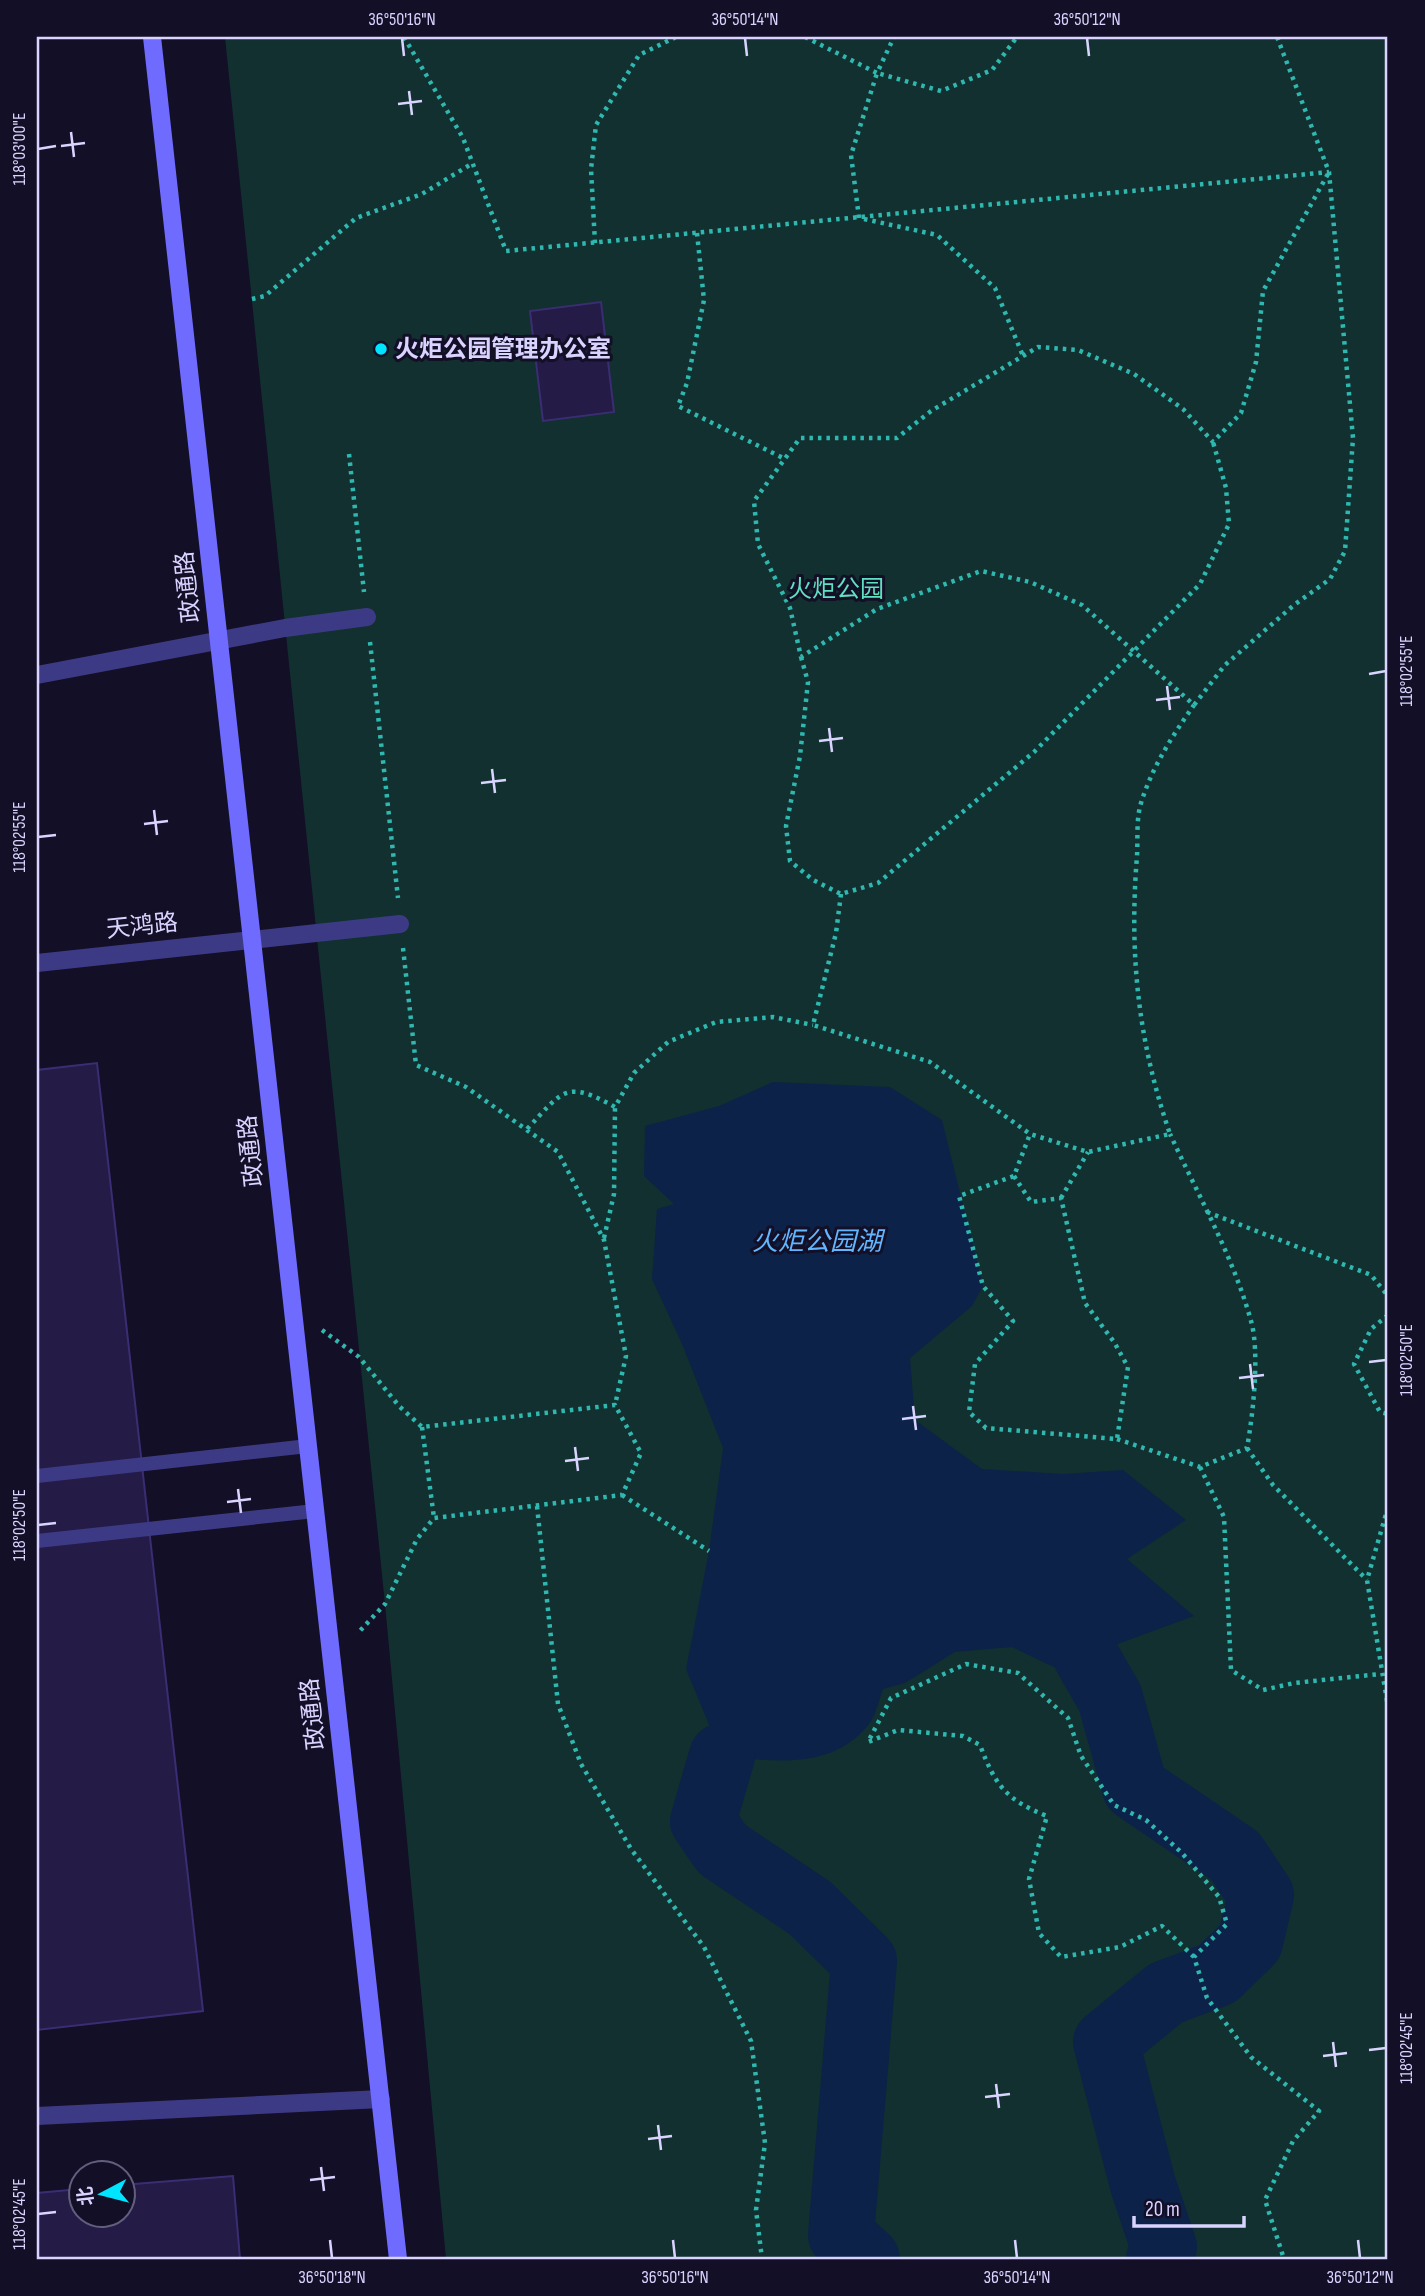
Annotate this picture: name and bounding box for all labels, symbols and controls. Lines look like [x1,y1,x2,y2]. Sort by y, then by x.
text: 36°50'16"N [368,9,436,30]
text: 36°50'14"N [711,9,779,30]
text: 36°50'12"N [1053,9,1121,30]
text: 118°03'00"E [9,113,30,185]
place label: 火炬公园管理办公室 [395,335,611,364]
marker: 火炬公园管理办公室 [373,341,389,357]
street label: 政通路 [170,550,206,624]
park label: 火炬公园 [788,575,884,604]
text: 118°02'55"E [1396,636,1417,706]
text: 118°02'55"E [9,802,30,872]
street label: 天鸿路 [105,908,179,944]
street label: 政通路 [233,1114,269,1188]
water label: 火炬公园湖 [752,1227,886,1258]
text: 118°02'50"E [1396,1324,1417,1396]
text: 118°02'50"E [9,1489,30,1561]
street label: 政通路 [295,1677,331,1751]
text: 118°02'45"E [1396,2012,1417,2084]
north arrow [66,2160,136,2230]
text: 118°02'45"E [9,2178,30,2250]
scale bar [1134,2184,1245,2228]
text: 北 [74,2185,99,2207]
text: 20 m [1145,2197,1180,2222]
text: 36°50'18"N [298,2267,366,2288]
text: 36°50'16"N [641,2267,709,2288]
text: 36°50'14"N [983,2267,1051,2288]
text: 36°50'12"N [1326,2267,1394,2288]

